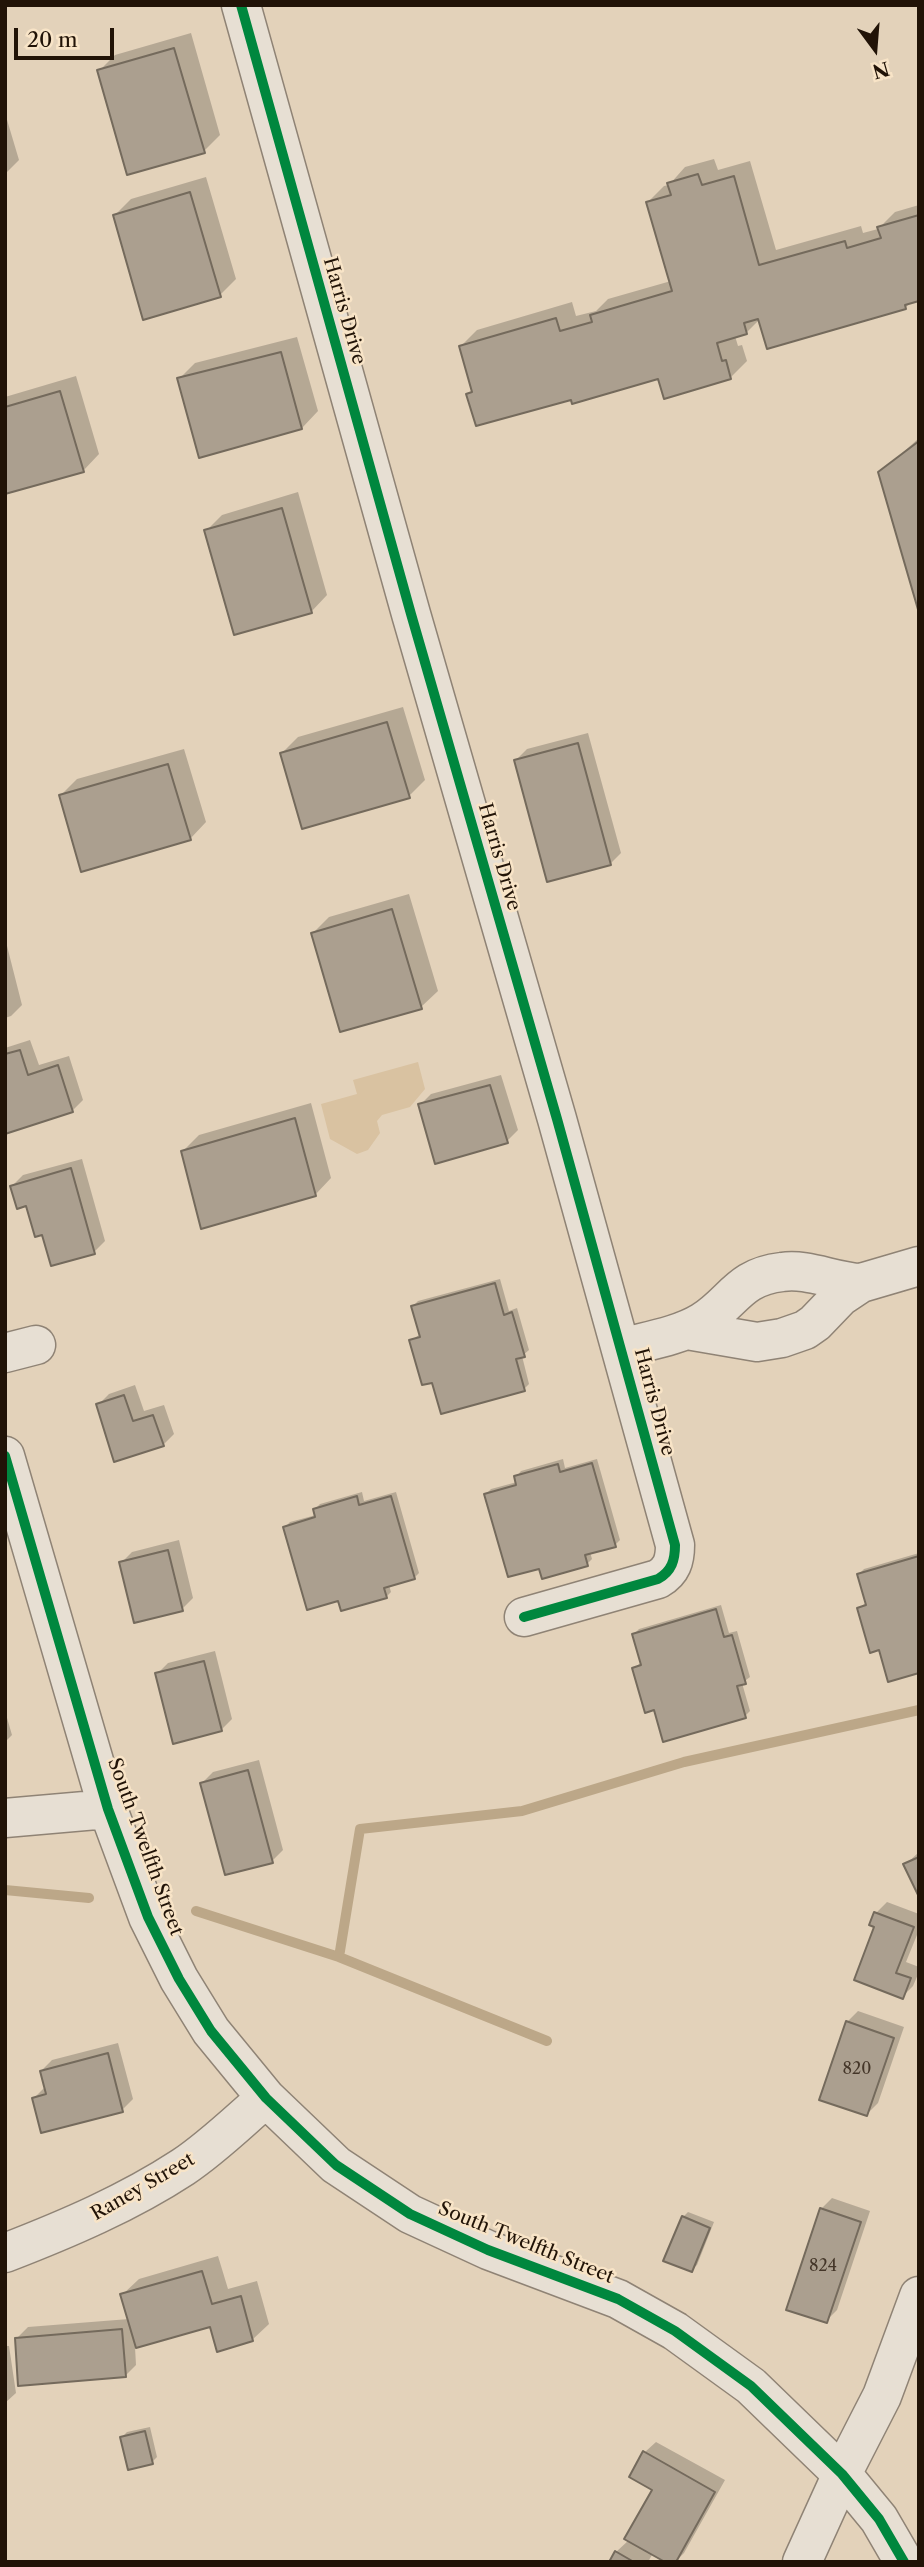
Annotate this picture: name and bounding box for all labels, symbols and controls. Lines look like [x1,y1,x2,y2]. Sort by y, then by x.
scale bar [18,14,117,58]
north arrow [840,14,910,84]
text: 20 m [27,27,78,52]
text: N [870,56,892,83]
street label: Harris Drive [318,255,370,367]
street label: Harris Drive [473,801,525,913]
street label: Harris Drive [629,1346,679,1458]
street label: South Twelfth Street [102,1755,188,1939]
house number: 820 [843,2059,871,2079]
street label: Raney Street [87,2148,199,2226]
street label: South Twelfth Street [435,2197,617,2289]
house number: 824 [809,2256,837,2276]

